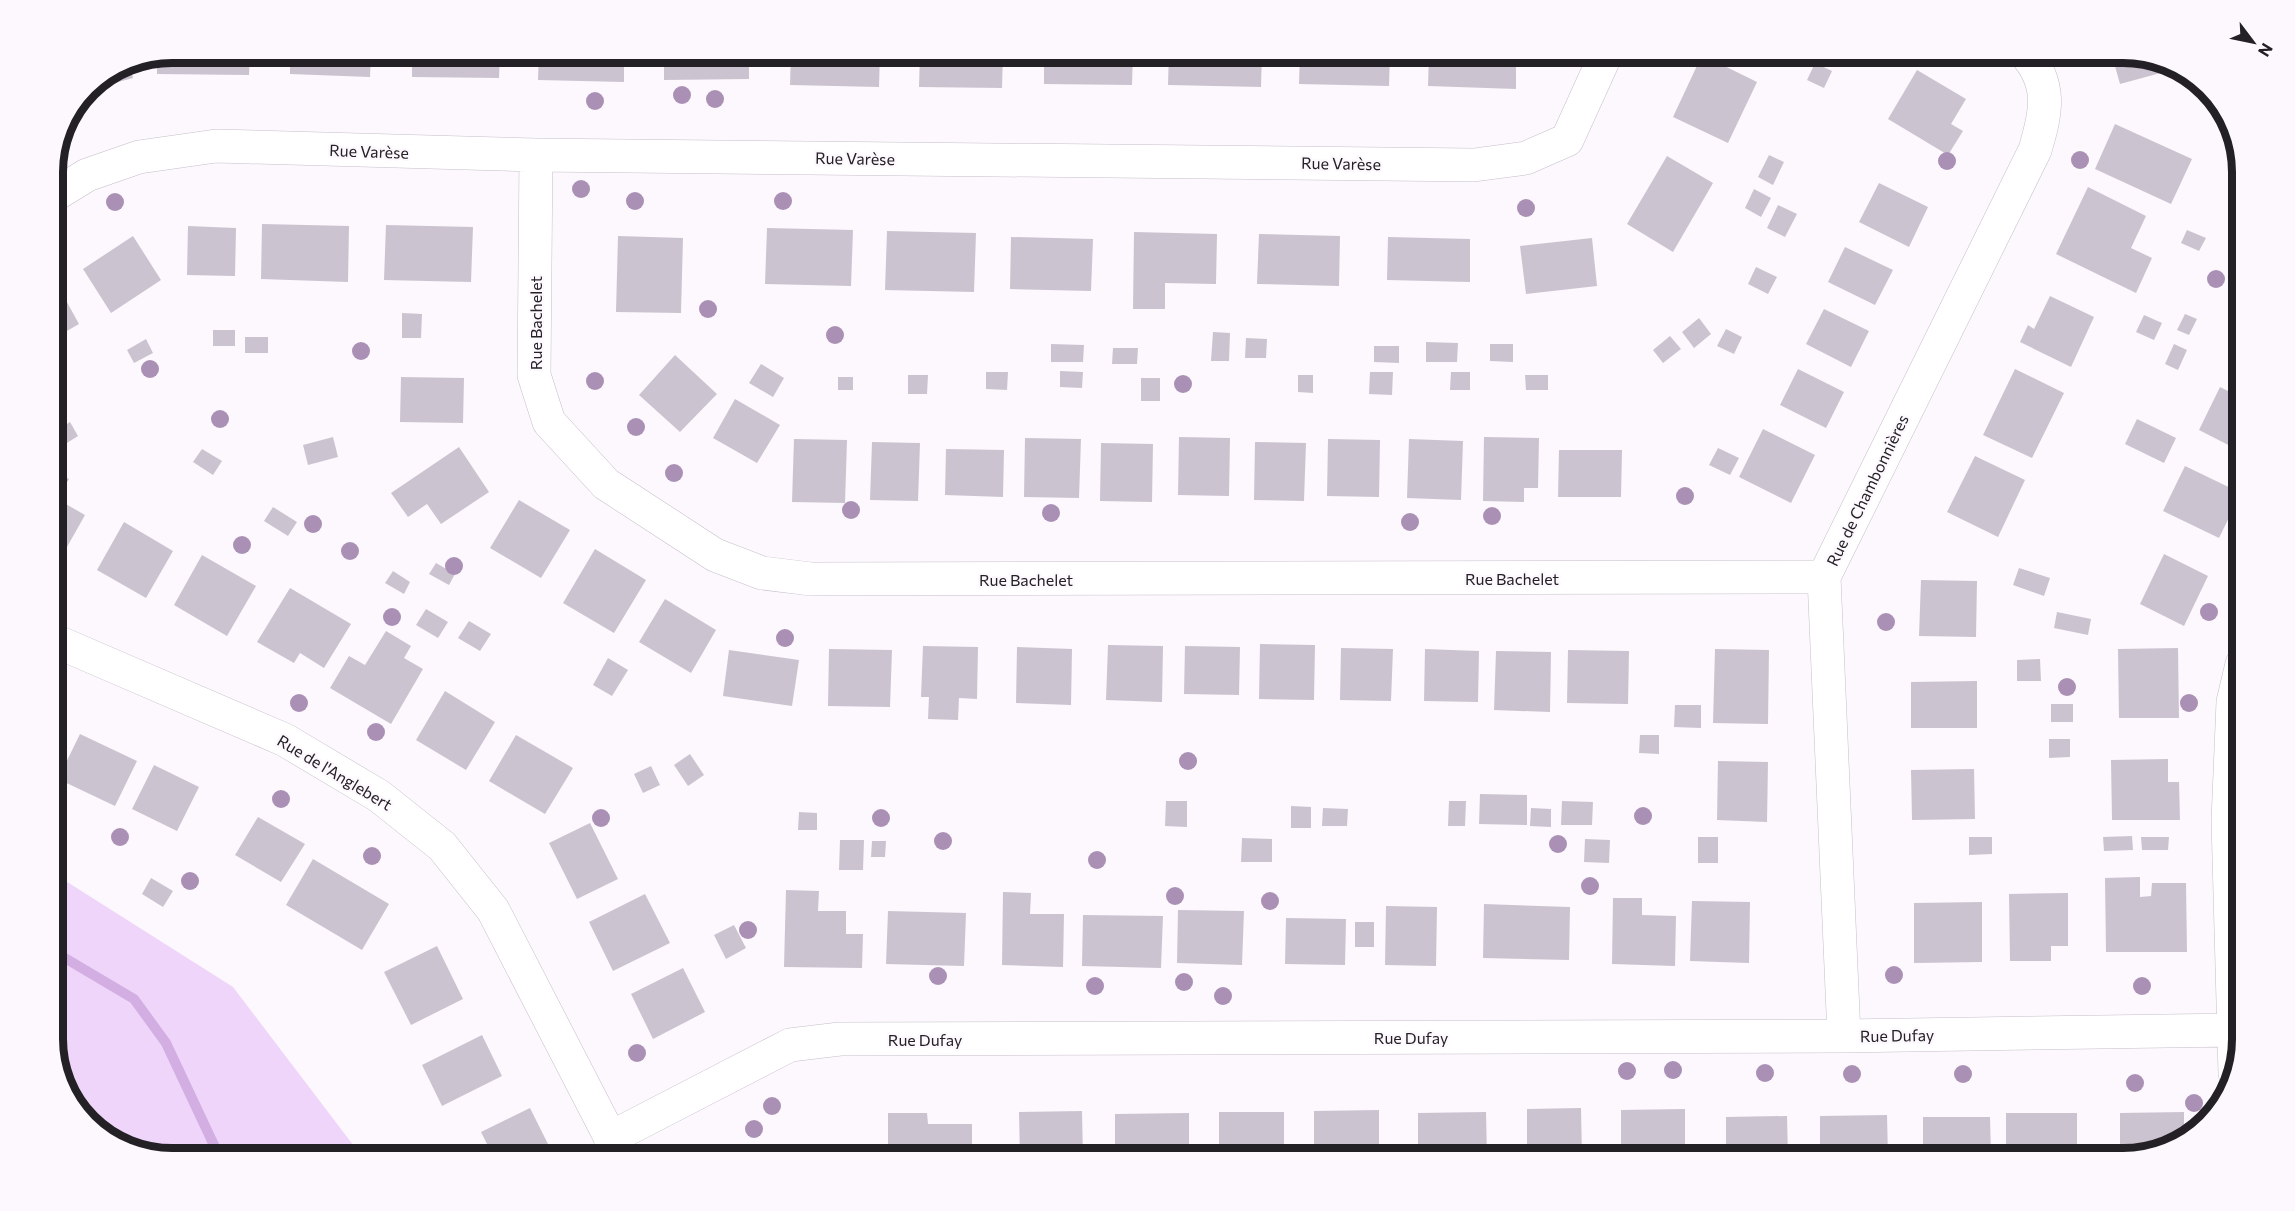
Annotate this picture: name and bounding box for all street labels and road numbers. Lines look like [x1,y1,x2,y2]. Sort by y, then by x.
street label: Rue Varèse [329,140,409,162]
street label: Rue Varèse [815,148,895,168]
street label: Rue Varèse [1301,153,1381,173]
street label: Rue Bachelet [526,275,545,370]
street label: Rue de Chambonnières [1822,411,1912,569]
street label: Rue Bachelet [1465,569,1560,588]
street label: Rue Bachelet [979,570,1074,589]
street label: Rue de l'Anglebert [274,730,396,814]
street label: Rue Dufay [1860,1025,1934,1045]
street label: Rue Dufay [1374,1028,1448,1047]
street label: Rue Dufay [888,1030,962,1049]

